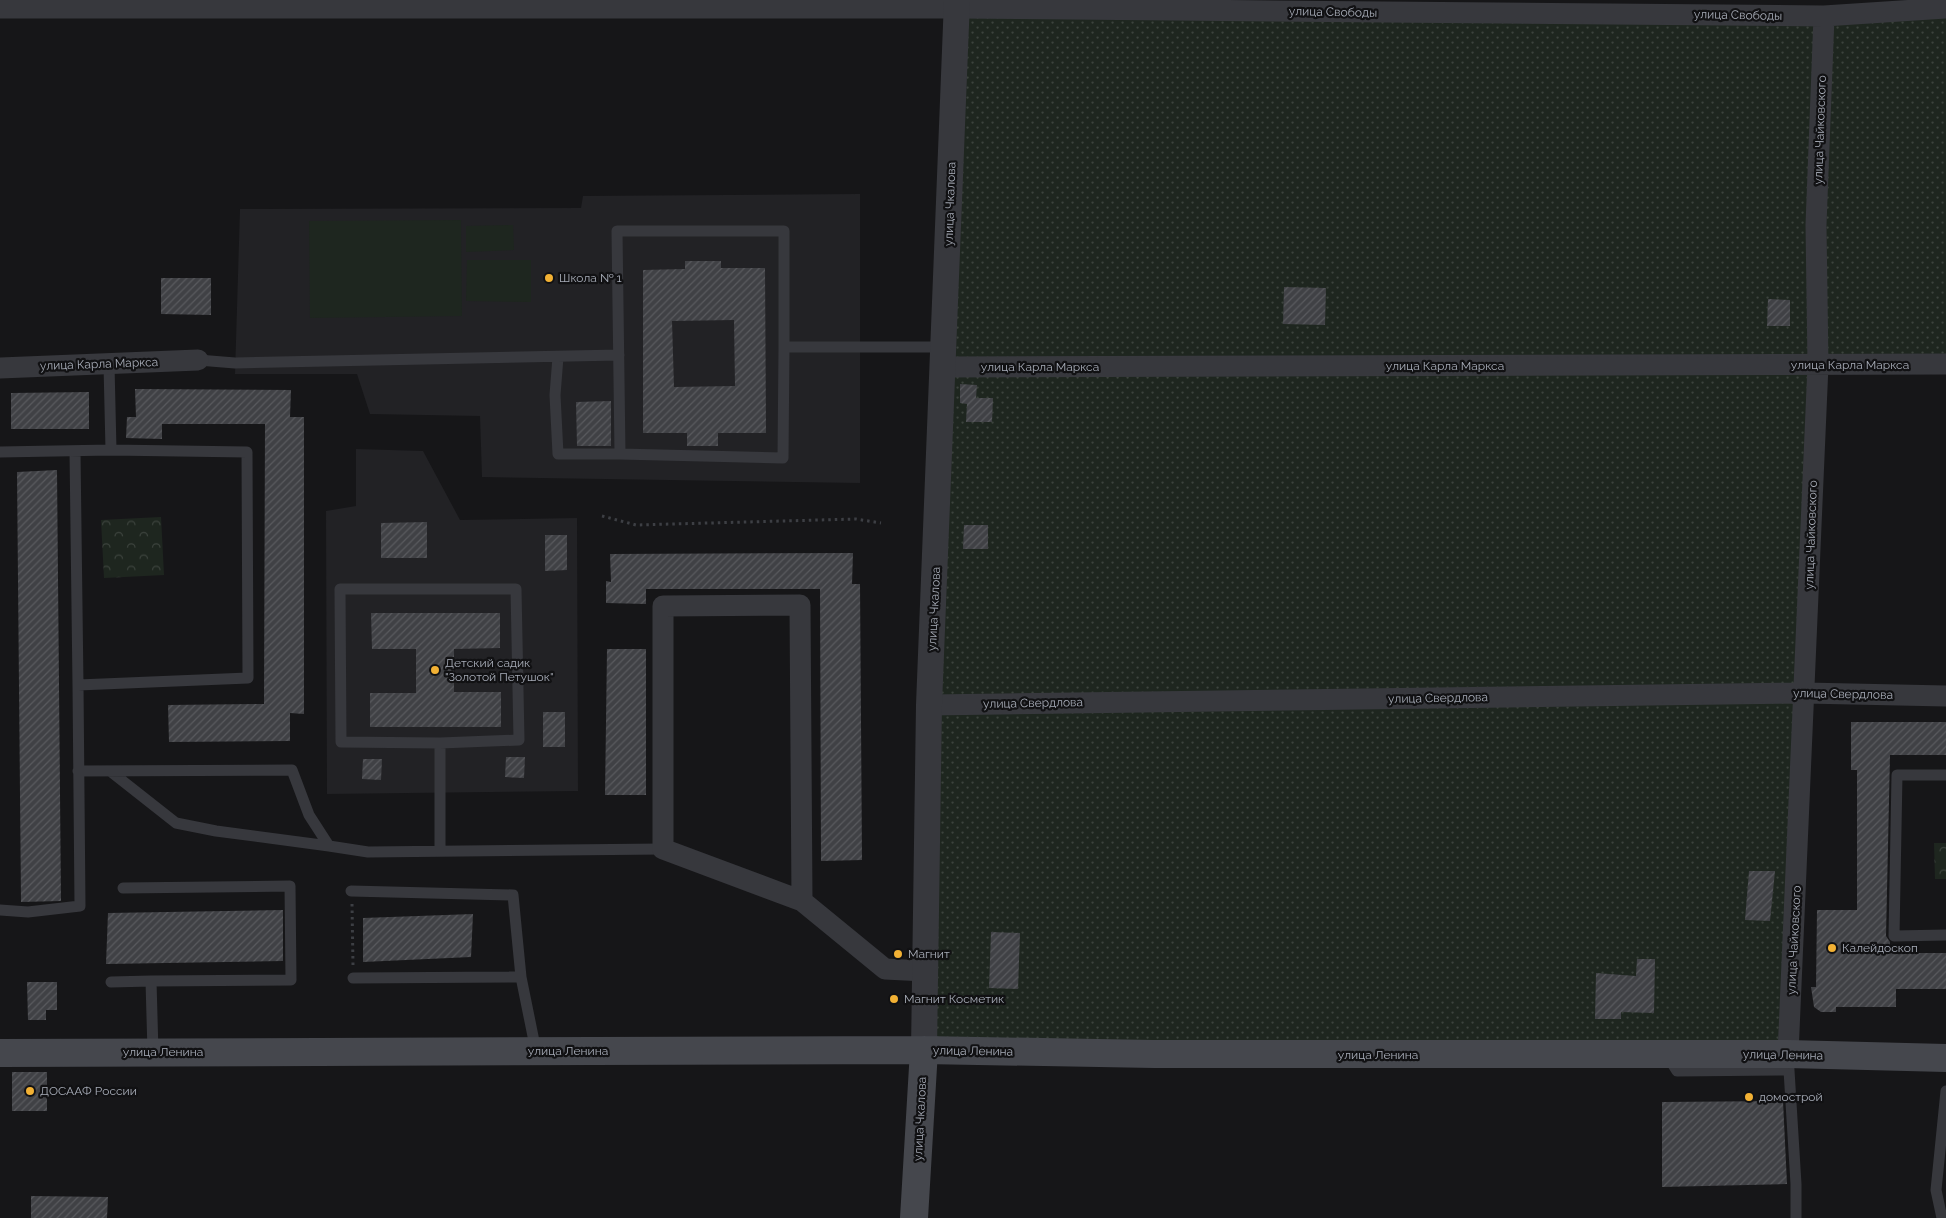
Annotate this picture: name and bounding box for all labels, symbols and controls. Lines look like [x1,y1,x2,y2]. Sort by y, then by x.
street label: улица Свободы [1289,4,1377,20]
street label: улица Свободы [1694,7,1782,23]
street label: улица Чайковского [1811,75,1829,185]
street label: улица Чкалова [942,162,958,246]
place label: Школа № 1 [559,271,622,285]
marker: Школа № 1 [543,272,555,284]
street label: улица Карла Маркса [40,355,158,373]
street label: улица Карла Маркса [1791,358,1909,372]
street label: улица Карла Маркса [1386,359,1504,373]
street label: улица Карла Маркса [981,360,1099,374]
street label: улица Чайковского [1802,480,1820,590]
street label: улица Чкалова [925,566,943,652]
place label: Детский садик "Золотой Петушок" [445,656,554,684]
marker: Детский садик "Золотой Петушок" [429,664,441,676]
street label: улица Свердлова [1793,686,1893,702]
street label: улица Свердлова [1388,690,1488,706]
street label: улица Свердлова [983,695,1083,711]
street label: улица Чайковского [1784,885,1804,995]
place label: Калейдоскоп [1842,941,1918,955]
marker: Калейдоскоп [1826,942,1838,954]
place label: Магнит [908,947,950,961]
marker: Магнит [892,948,904,960]
place label: Магнит Косметик [904,992,1004,1006]
marker: Магнит Косметик [888,993,900,1005]
street label: улица Ленина [933,1043,1013,1059]
street label: улица Ленина [528,1044,608,1058]
street label: улица Ленина [123,1045,203,1059]
street label: улица Ленина [1743,1047,1823,1063]
street label: улица Ленина [1338,1048,1418,1062]
street label: улица Чкалова [911,1076,929,1162]
place label: ДОСААФ России [40,1084,137,1098]
marker: ДОСААФ России [24,1085,36,1097]
place label: домострой [1759,1090,1823,1104]
marker: домострой [1743,1091,1755,1103]

